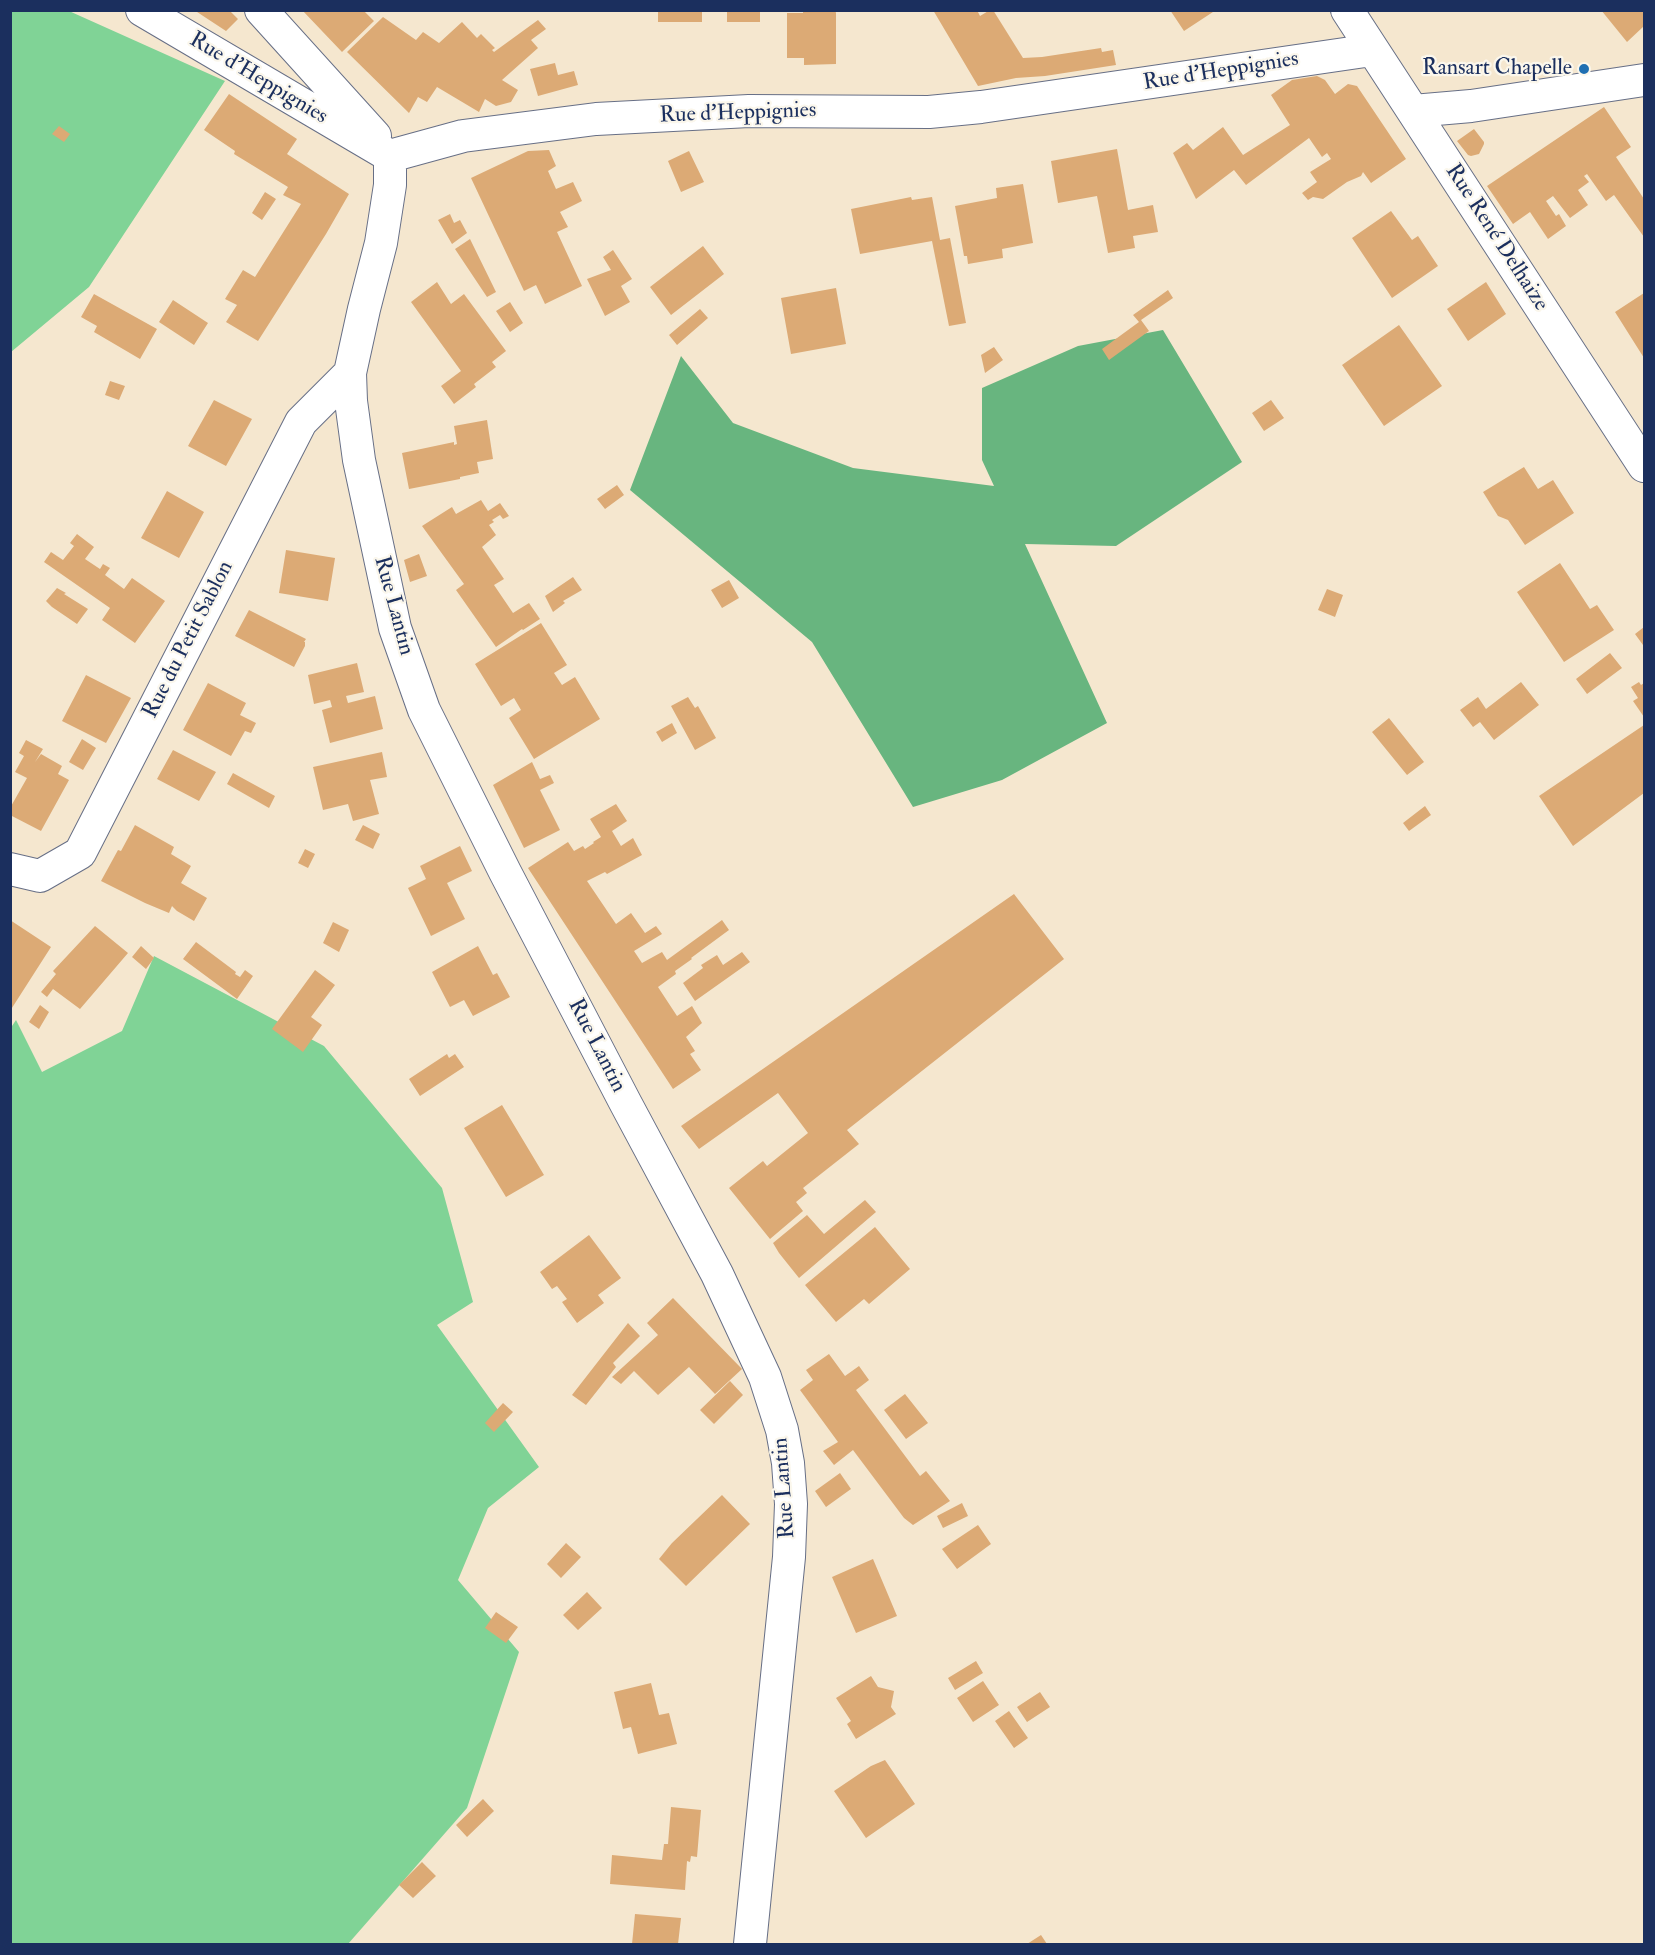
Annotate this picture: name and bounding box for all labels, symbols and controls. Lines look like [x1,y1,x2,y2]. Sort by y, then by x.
street label: Rue d'Heppignies [184,27,332,131]
street label: Rue d'Heppignies [1142,47,1300,97]
place label: Ransart Chapelle [1422,56,1572,82]
marker: Ransart Chapelle [1577,62,1591,76]
street label: Rue d'Heppignies [659,98,817,130]
street label: Rue René Delhaize [1439,160,1553,316]
street label: Rue Lantin [367,554,419,658]
street label: Rue du Petit Sablon [138,557,240,723]
street label: Rue Lantin [561,995,631,1097]
street label: Rue Lantin [768,1437,802,1539]

